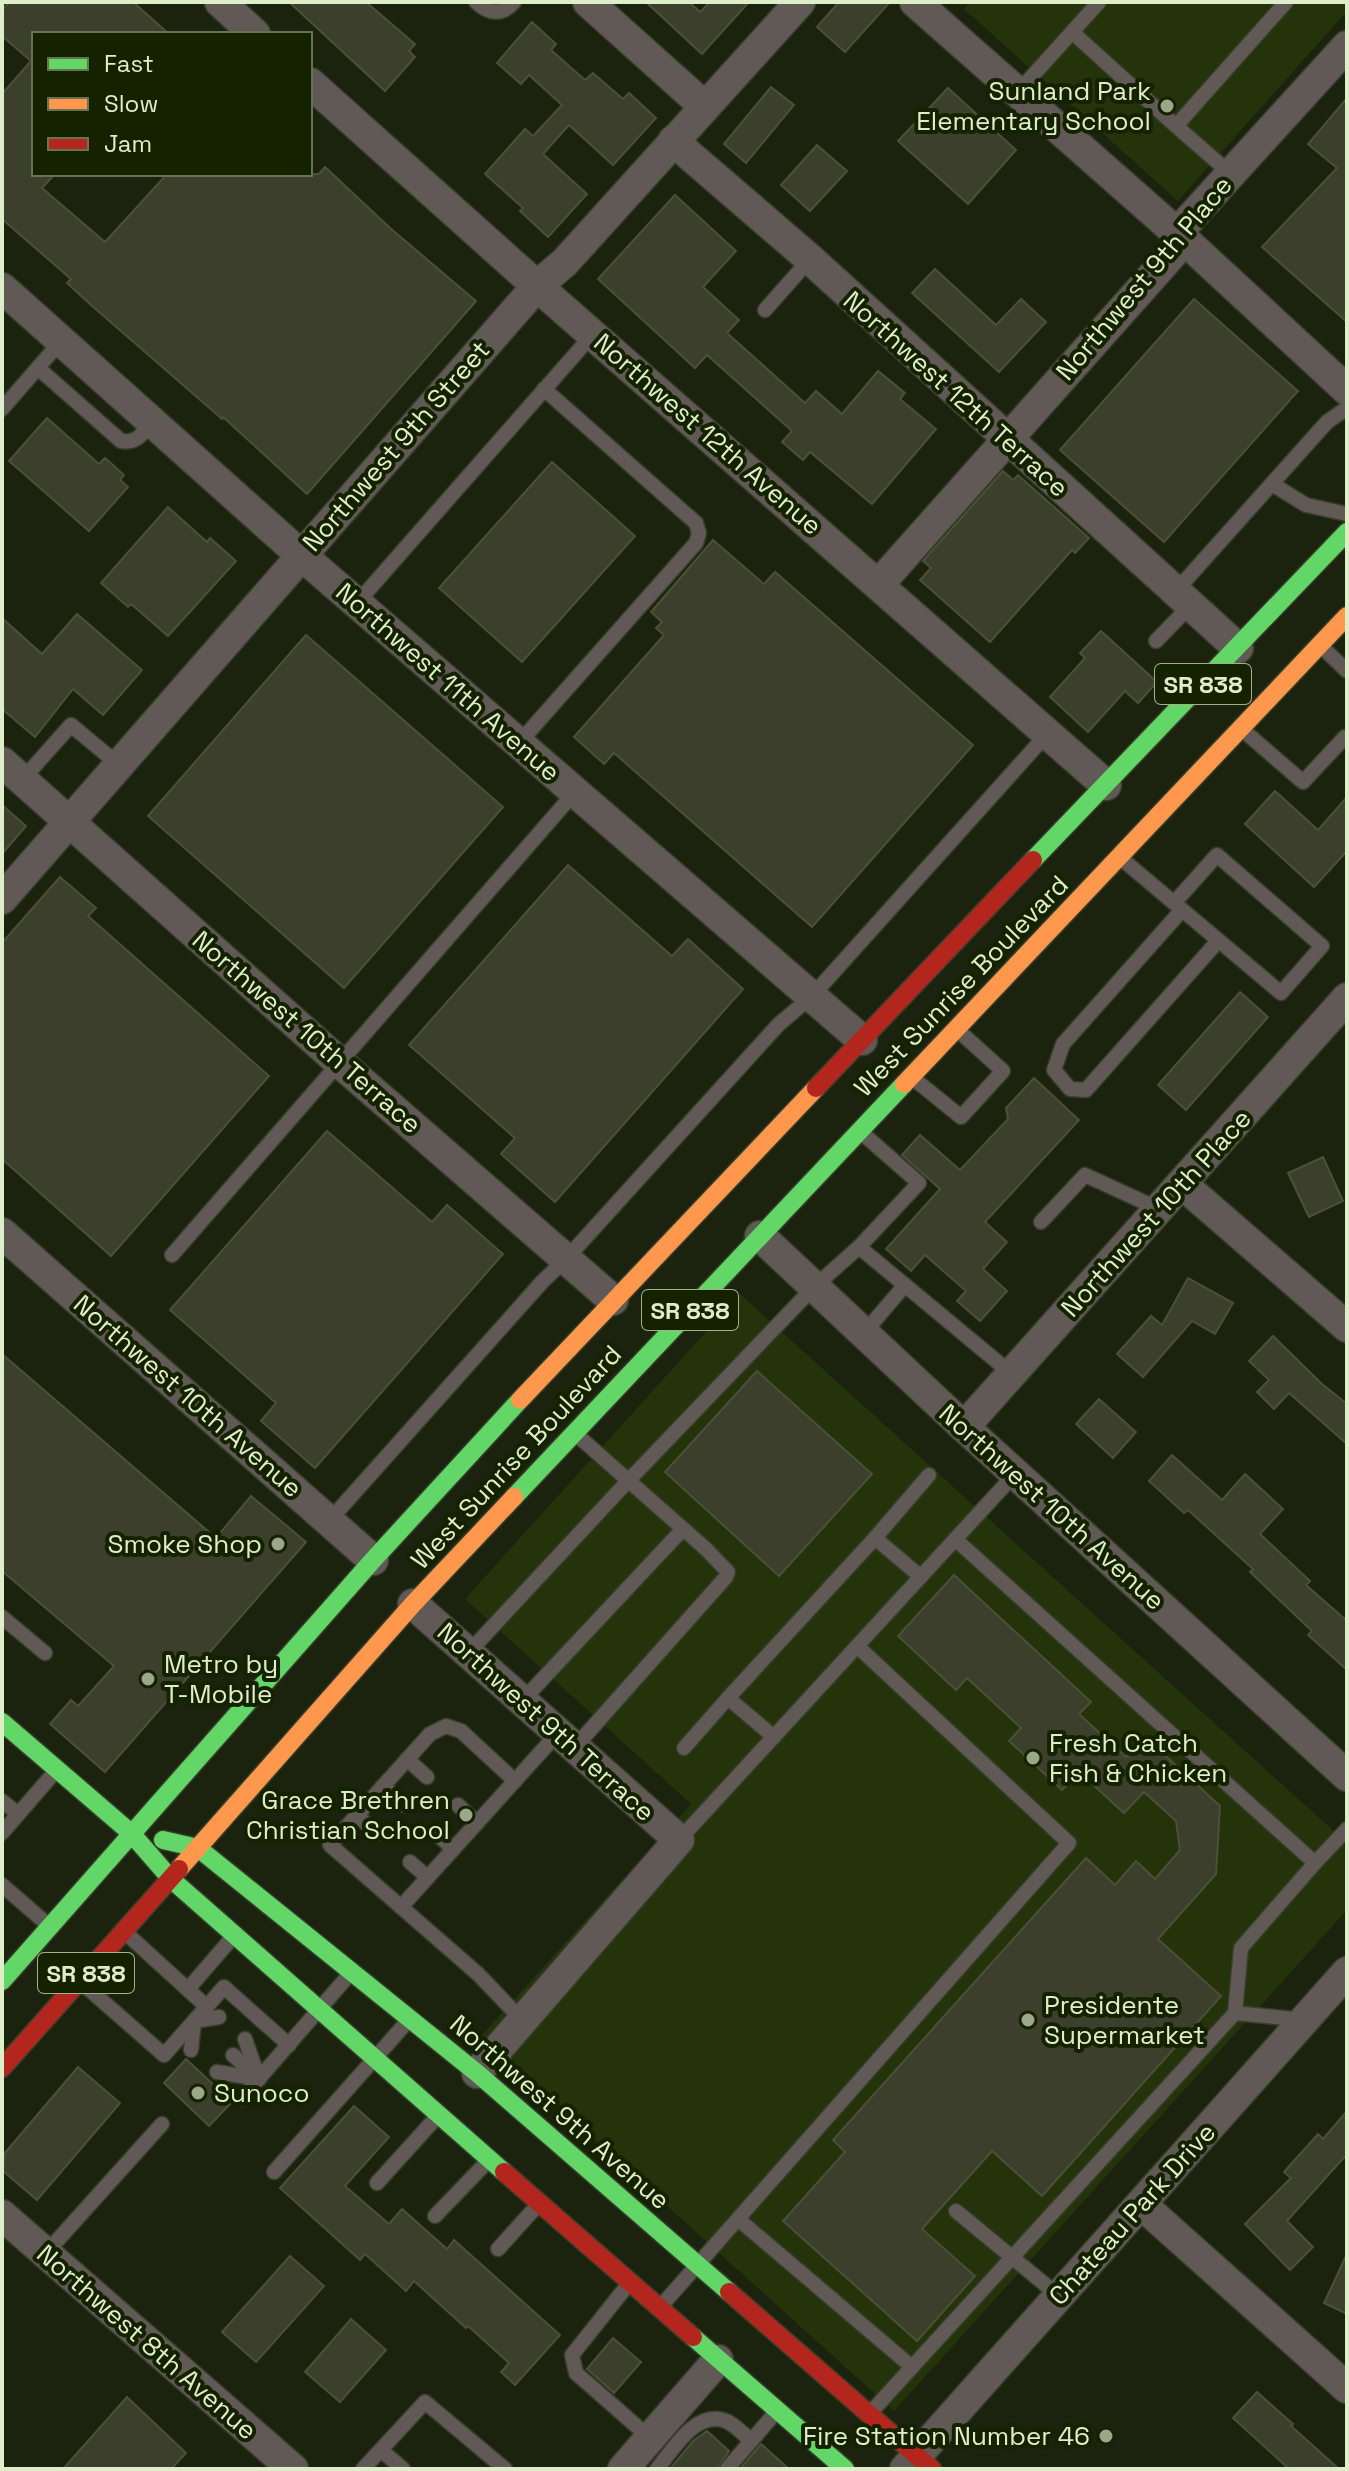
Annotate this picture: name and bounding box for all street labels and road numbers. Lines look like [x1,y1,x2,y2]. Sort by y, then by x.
street label: Northwest 9th Place [1048,169,1240,387]
street label: Northwest 12th Terrace [836,284,1076,504]
street label: Northwest 12th Avenue [587,326,829,542]
street label: Northwest 9th Street [295,333,497,559]
street label: Northwest 11th Avenue [329,575,567,789]
road number: SR 838 [1155,664,1251,704]
street label: West Sunrise Boulevard [846,868,1076,1104]
street label: Northwest 10th Terrace [185,923,429,1141]
street label: Northwest 10th Place [1054,1102,1258,1324]
street label: Northwest 10th Avenue [66,1287,310,1505]
road number: SR 838 [642,1290,738,1330]
street label: West Sunrise Boulevard [403,1338,629,1576]
street label: Northwest 10th Avenue [932,1397,1172,1617]
street label: Northwest 9th Terrace [430,1615,662,1829]
road number: SR 838 [38,1953,134,1993]
street label: Northwest 9th Avenue [443,2007,677,2217]
street label: Chateau Park Drive [1041,2116,1223,2312]
street label: Northwest 8th Avenue [30,2237,264,2447]

